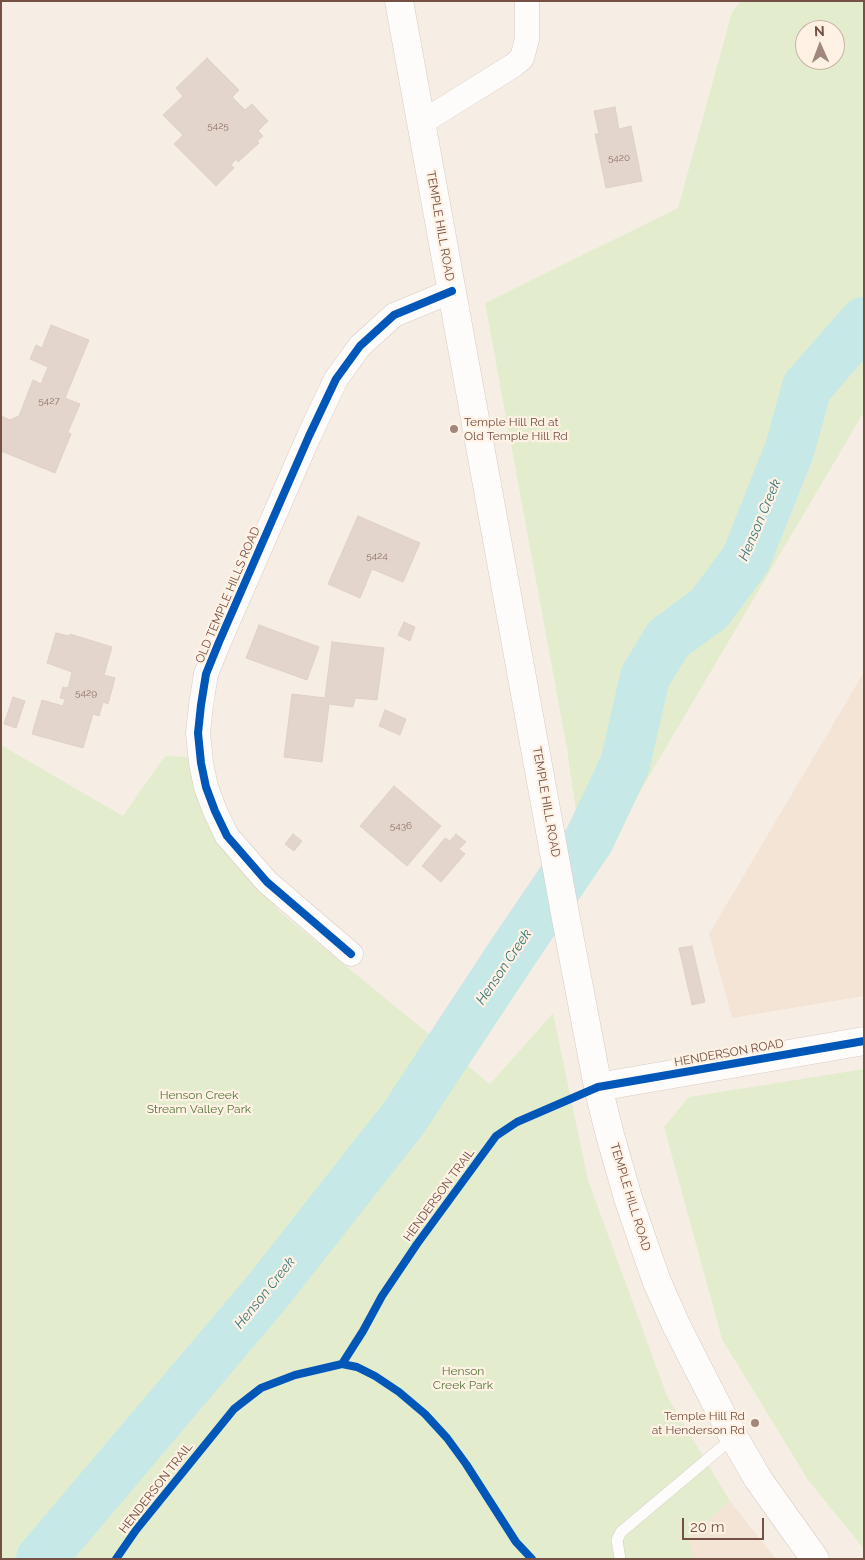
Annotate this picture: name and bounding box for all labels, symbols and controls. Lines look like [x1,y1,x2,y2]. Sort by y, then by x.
north arrow [795,20,845,70]
text: N [814,23,825,39]
house number: 5425 [207,120,229,132]
house number: 5420 [608,152,630,164]
street label: TEMPLE HILL ROAD [423,170,457,282]
house number: 5427 [38,395,60,407]
place label: Temple Hill Rd at Old Temple Hill Rd [464,415,568,443]
marker: Temple Hill Rd at Old Temple Hill Rd [448,423,460,435]
water label: Henson Creek [735,477,785,563]
street label: OLD TEMPLE HILLS ROAD [193,525,263,665]
house number: 5424 [366,550,388,562]
house number: 5429 [75,687,97,699]
street label: TEMPLE HILL ROAD [529,746,563,858]
house number: 5436 [390,820,412,832]
water label: Henson Creek [473,926,535,1008]
street label: HENDERSON ROAD [673,1036,785,1070]
park label: Henson Creek Stream Valley Park [147,1088,251,1116]
street label: TEMPLE HILL ROAD [607,1141,653,1253]
street label: HENDERSON TRAIL [401,1146,477,1244]
water label: Henson Creek [231,1254,299,1332]
park label: Henson Creek Park [433,1364,493,1392]
place label: Temple Hill Rd at Henderson Rd [652,1409,745,1437]
marker: Temple Hill Rd at Henderson Rd [749,1417,761,1429]
street label: HENDERSON TRAIL [116,1440,196,1536]
scale bar [685,1508,768,1540]
text: 20 m [690,1518,725,1536]

